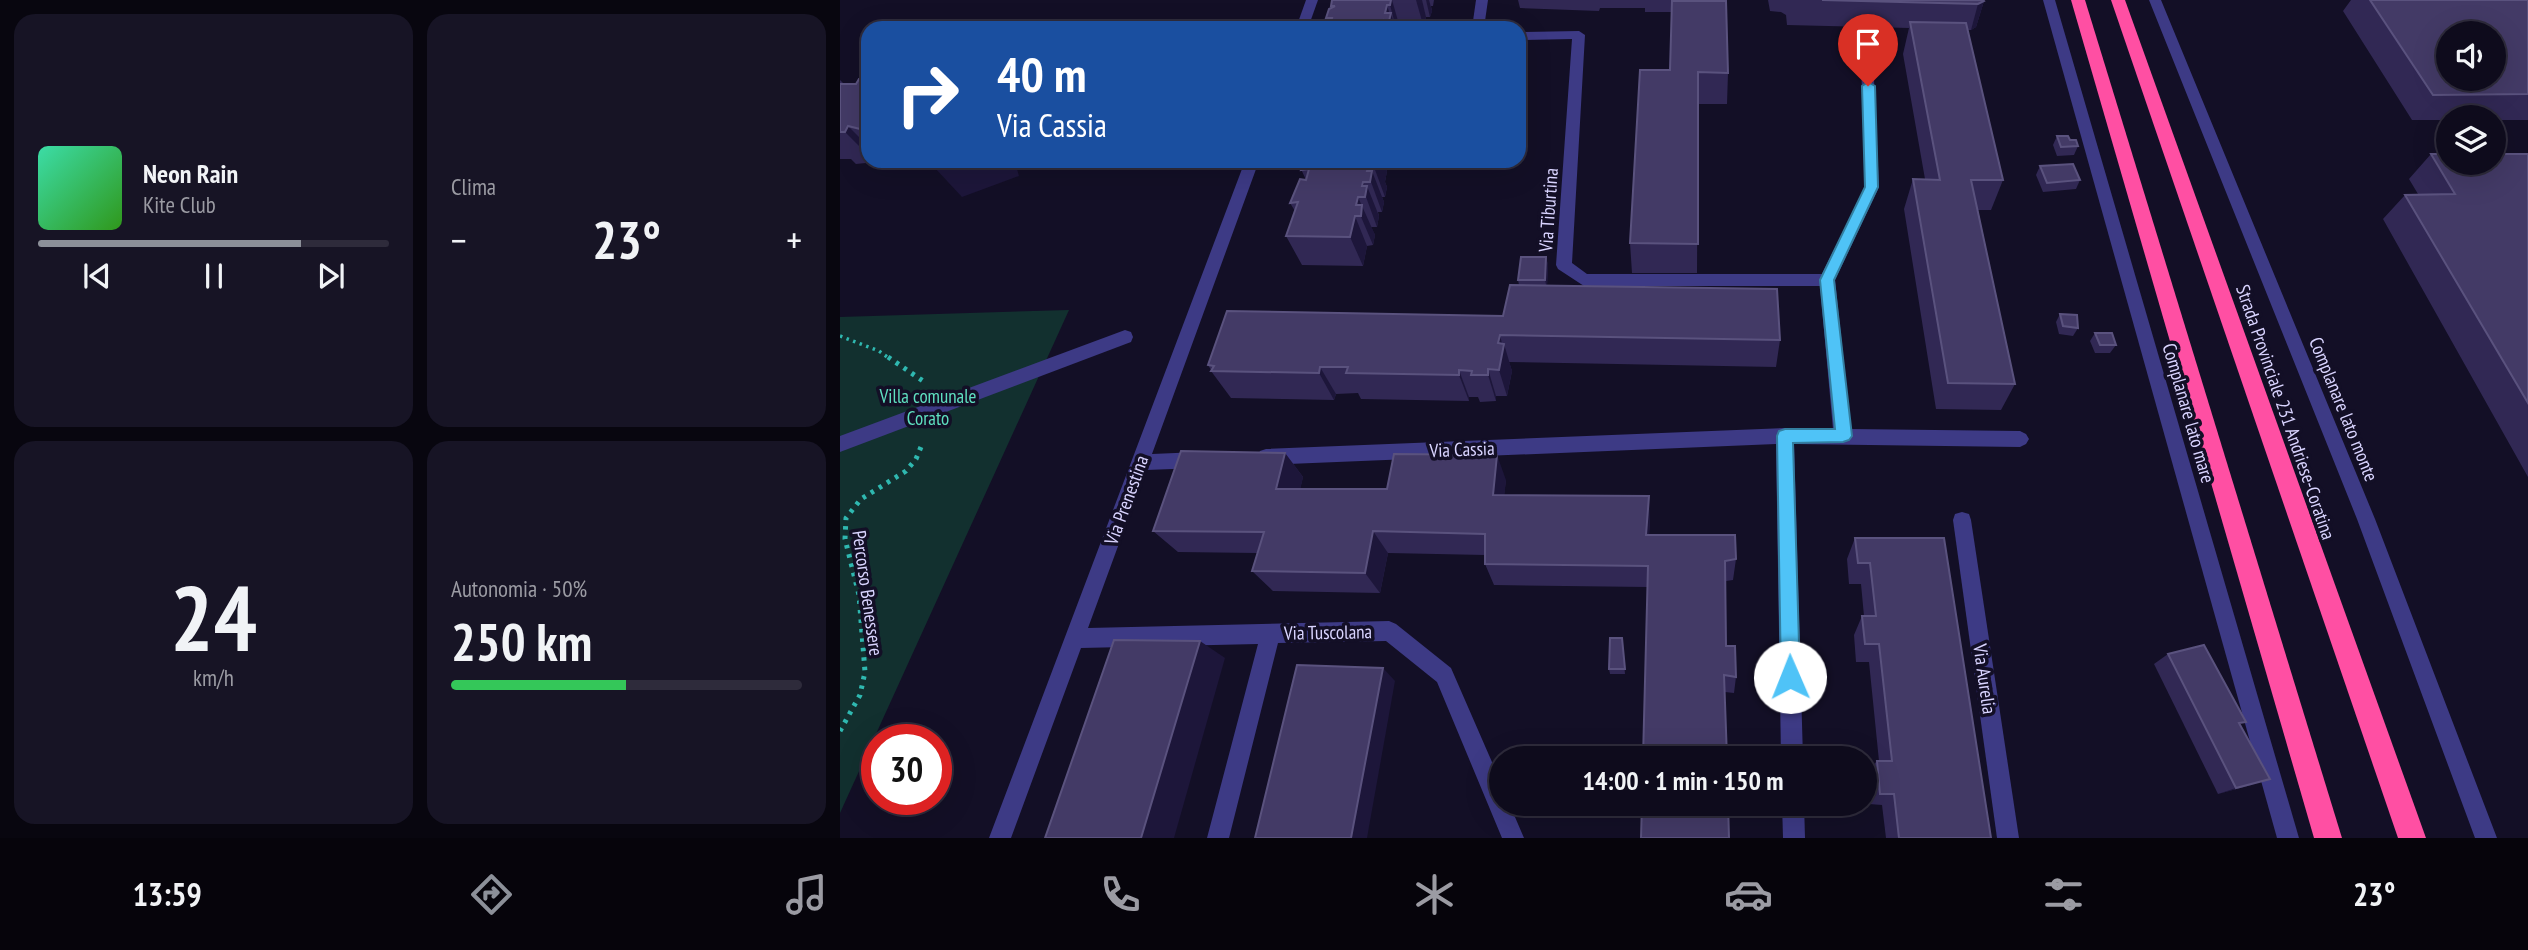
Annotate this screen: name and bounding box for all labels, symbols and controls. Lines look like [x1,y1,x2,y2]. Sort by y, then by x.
pin [1838,14,1898,86]
map controls [2436,21,2506,175]
button: sound [2436,21,2506,91]
icon: arrive [1849,25,1887,63]
text: 40 m [997,42,1086,106]
icon: right [882,49,973,140]
text: Via Cassia [997,104,1107,146]
button: layers [2436,105,2506,175]
text: Neon Rain [143,157,238,190]
street label: Via Tiburtina [1533,167,1563,254]
text: Clima [451,172,496,201]
text: Kite Club [143,190,216,219]
text: 23° [592,206,661,273]
text: − [451,215,467,264]
text: + [786,215,802,264]
icon: previous [78,257,116,295]
icon: pause [195,257,233,295]
icon: next [312,257,350,295]
street label: Strada Provinciale 231 Andriese-Coratina [2231,281,2341,543]
street label: Complanare lato monte [2304,333,2384,485]
street label: Complanare lato mare [2158,340,2220,486]
park label: Villa comunale Corato [879,384,977,430]
street label: Via Cassia [1428,436,1495,462]
street label: Via Prenestina [1098,452,1153,549]
street label: Percorso Benessere [847,529,889,657]
text: 24 [170,558,257,676]
text: Autonomia · 50% [451,574,587,603]
text: 250 km [451,608,592,675]
street label: Via Tuscolana [1283,619,1372,645]
position arrow [1753,640,1827,714]
street label: Via Aurelia [1968,641,2002,716]
text: km/h [193,663,234,692]
speed limit sign: 30 [861,724,952,815]
text: 14:00 · 1 min · 150 m [1583,764,1783,797]
icon: directions [467,870,516,919]
icon: music [782,870,831,919]
icon: phone [1096,870,1145,919]
icon: climate [1410,870,1459,919]
icon: car [1724,870,1773,919]
icon: filters [2039,870,2088,919]
text: 13:59 [133,873,202,915]
text: 23° [2353,873,2395,915]

